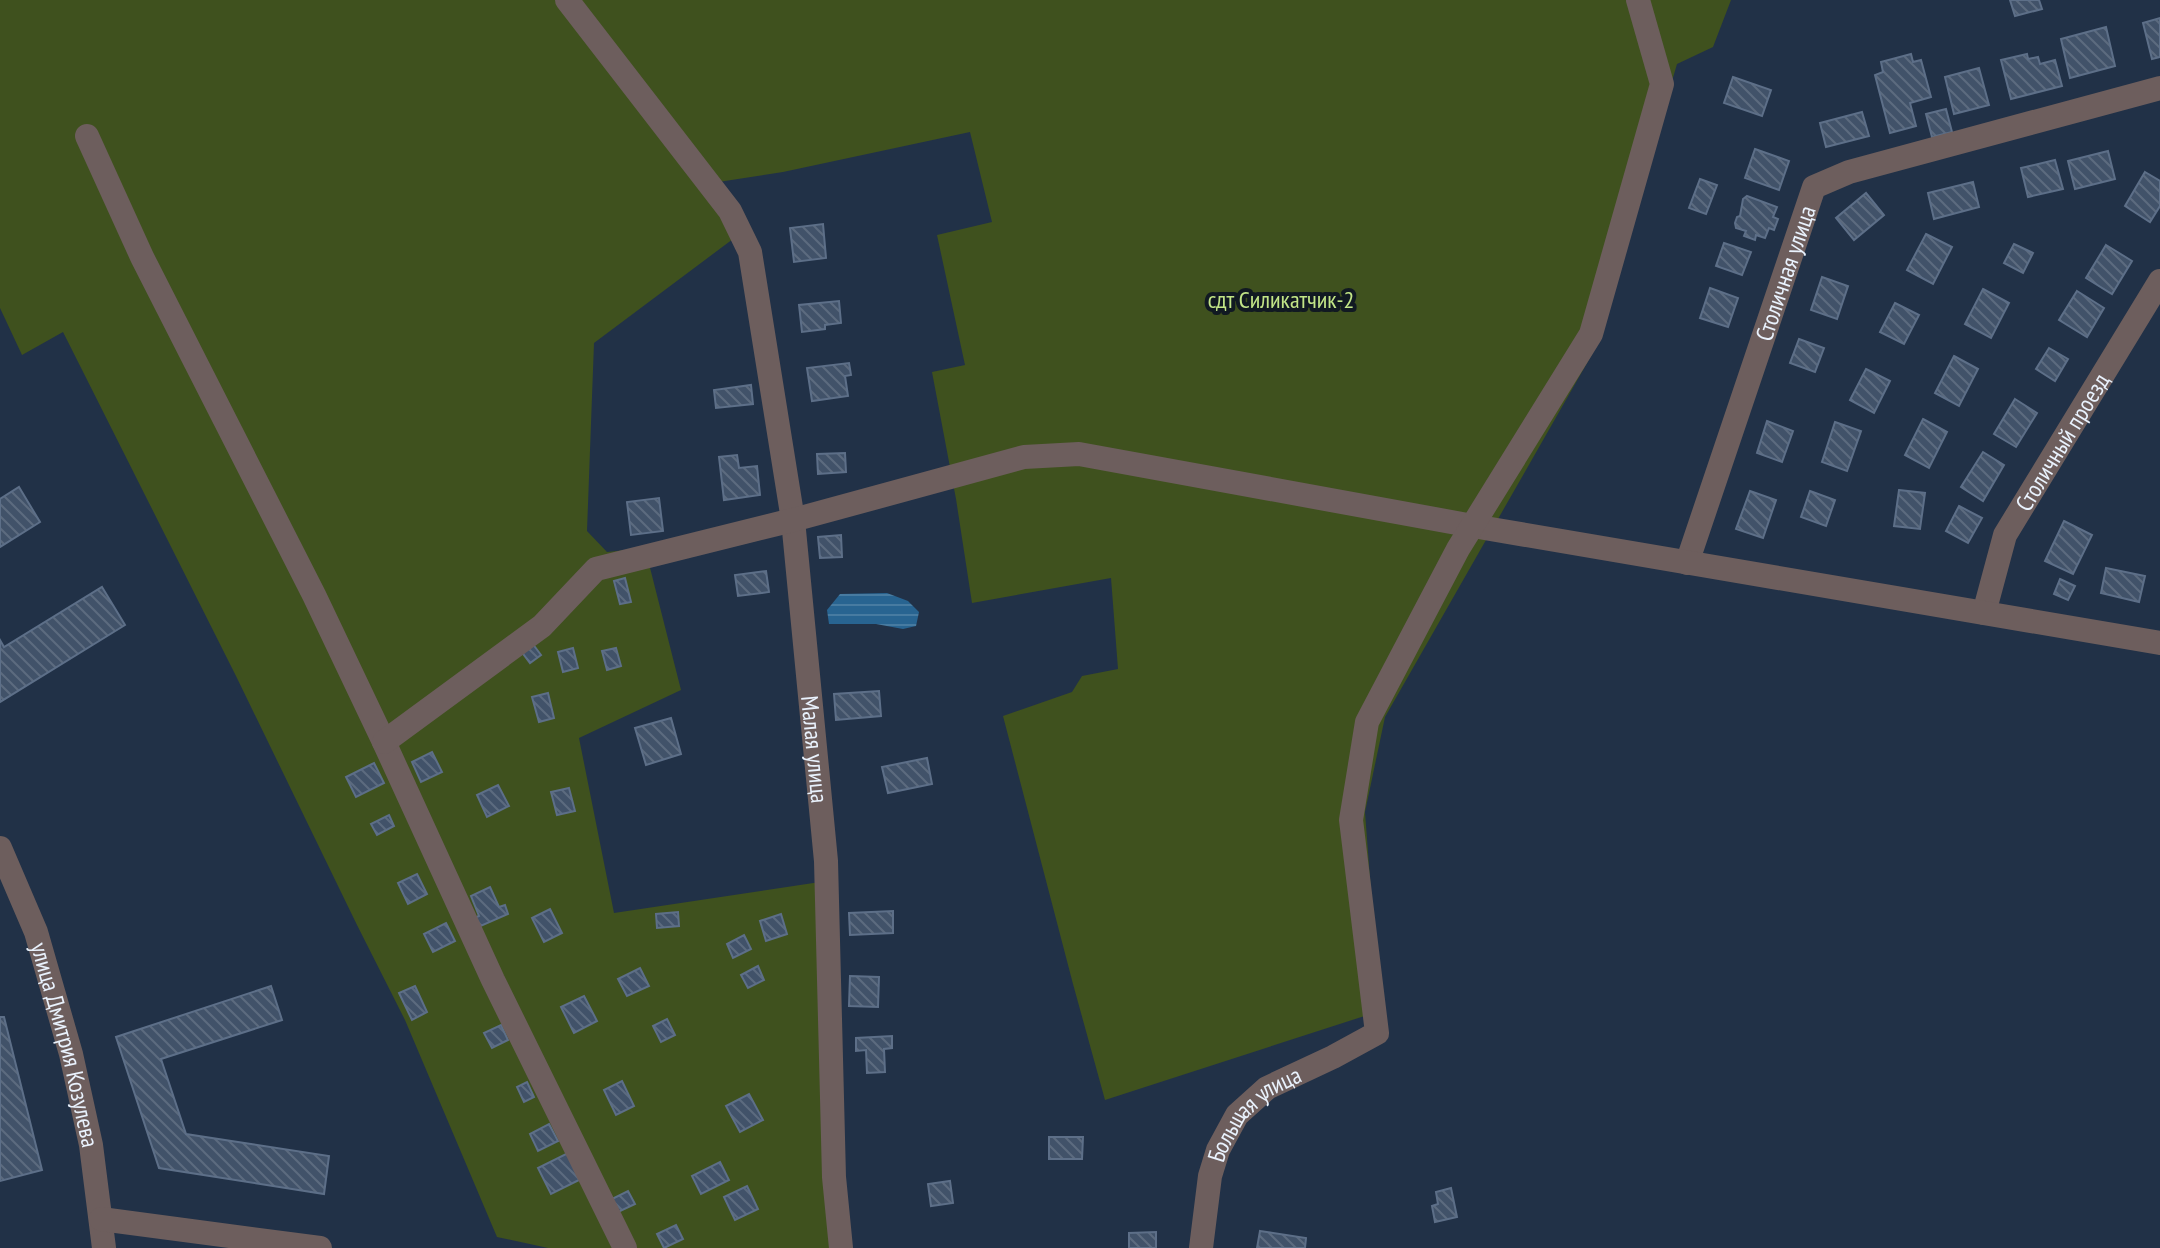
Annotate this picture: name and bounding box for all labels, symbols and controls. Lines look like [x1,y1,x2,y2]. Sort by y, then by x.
street label: Столичная улица [1748,201,1822,345]
park label: сдт Силикатчик-2 [1208,284,1354,315]
street label: Столичный проезд [2008,367,2116,517]
street label: Малая улица [795,694,836,804]
street label: улица Дмитрия Козулева [24,939,106,1150]
street label: Большая улица [1200,1059,1306,1165]

